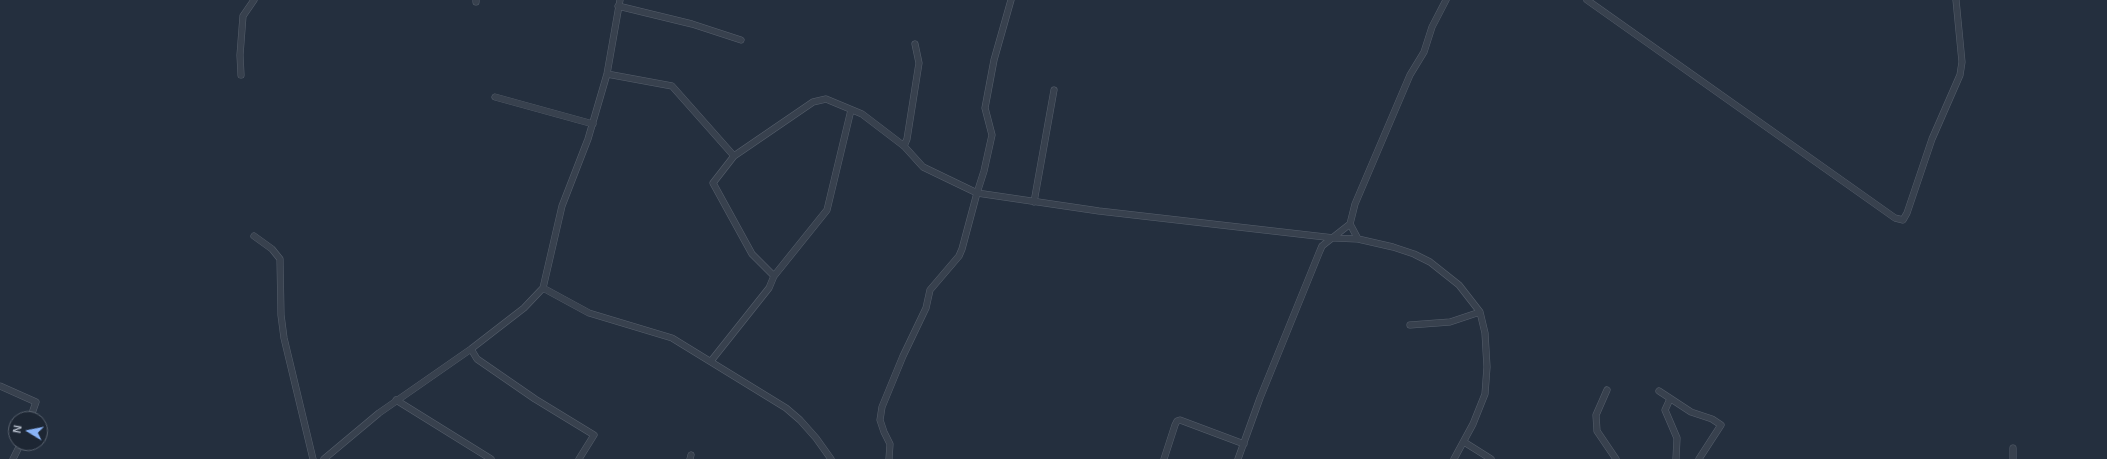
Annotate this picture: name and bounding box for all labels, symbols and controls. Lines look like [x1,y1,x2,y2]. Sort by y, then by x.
north arrow [8,411,48,451]
text: N [11,424,24,434]

